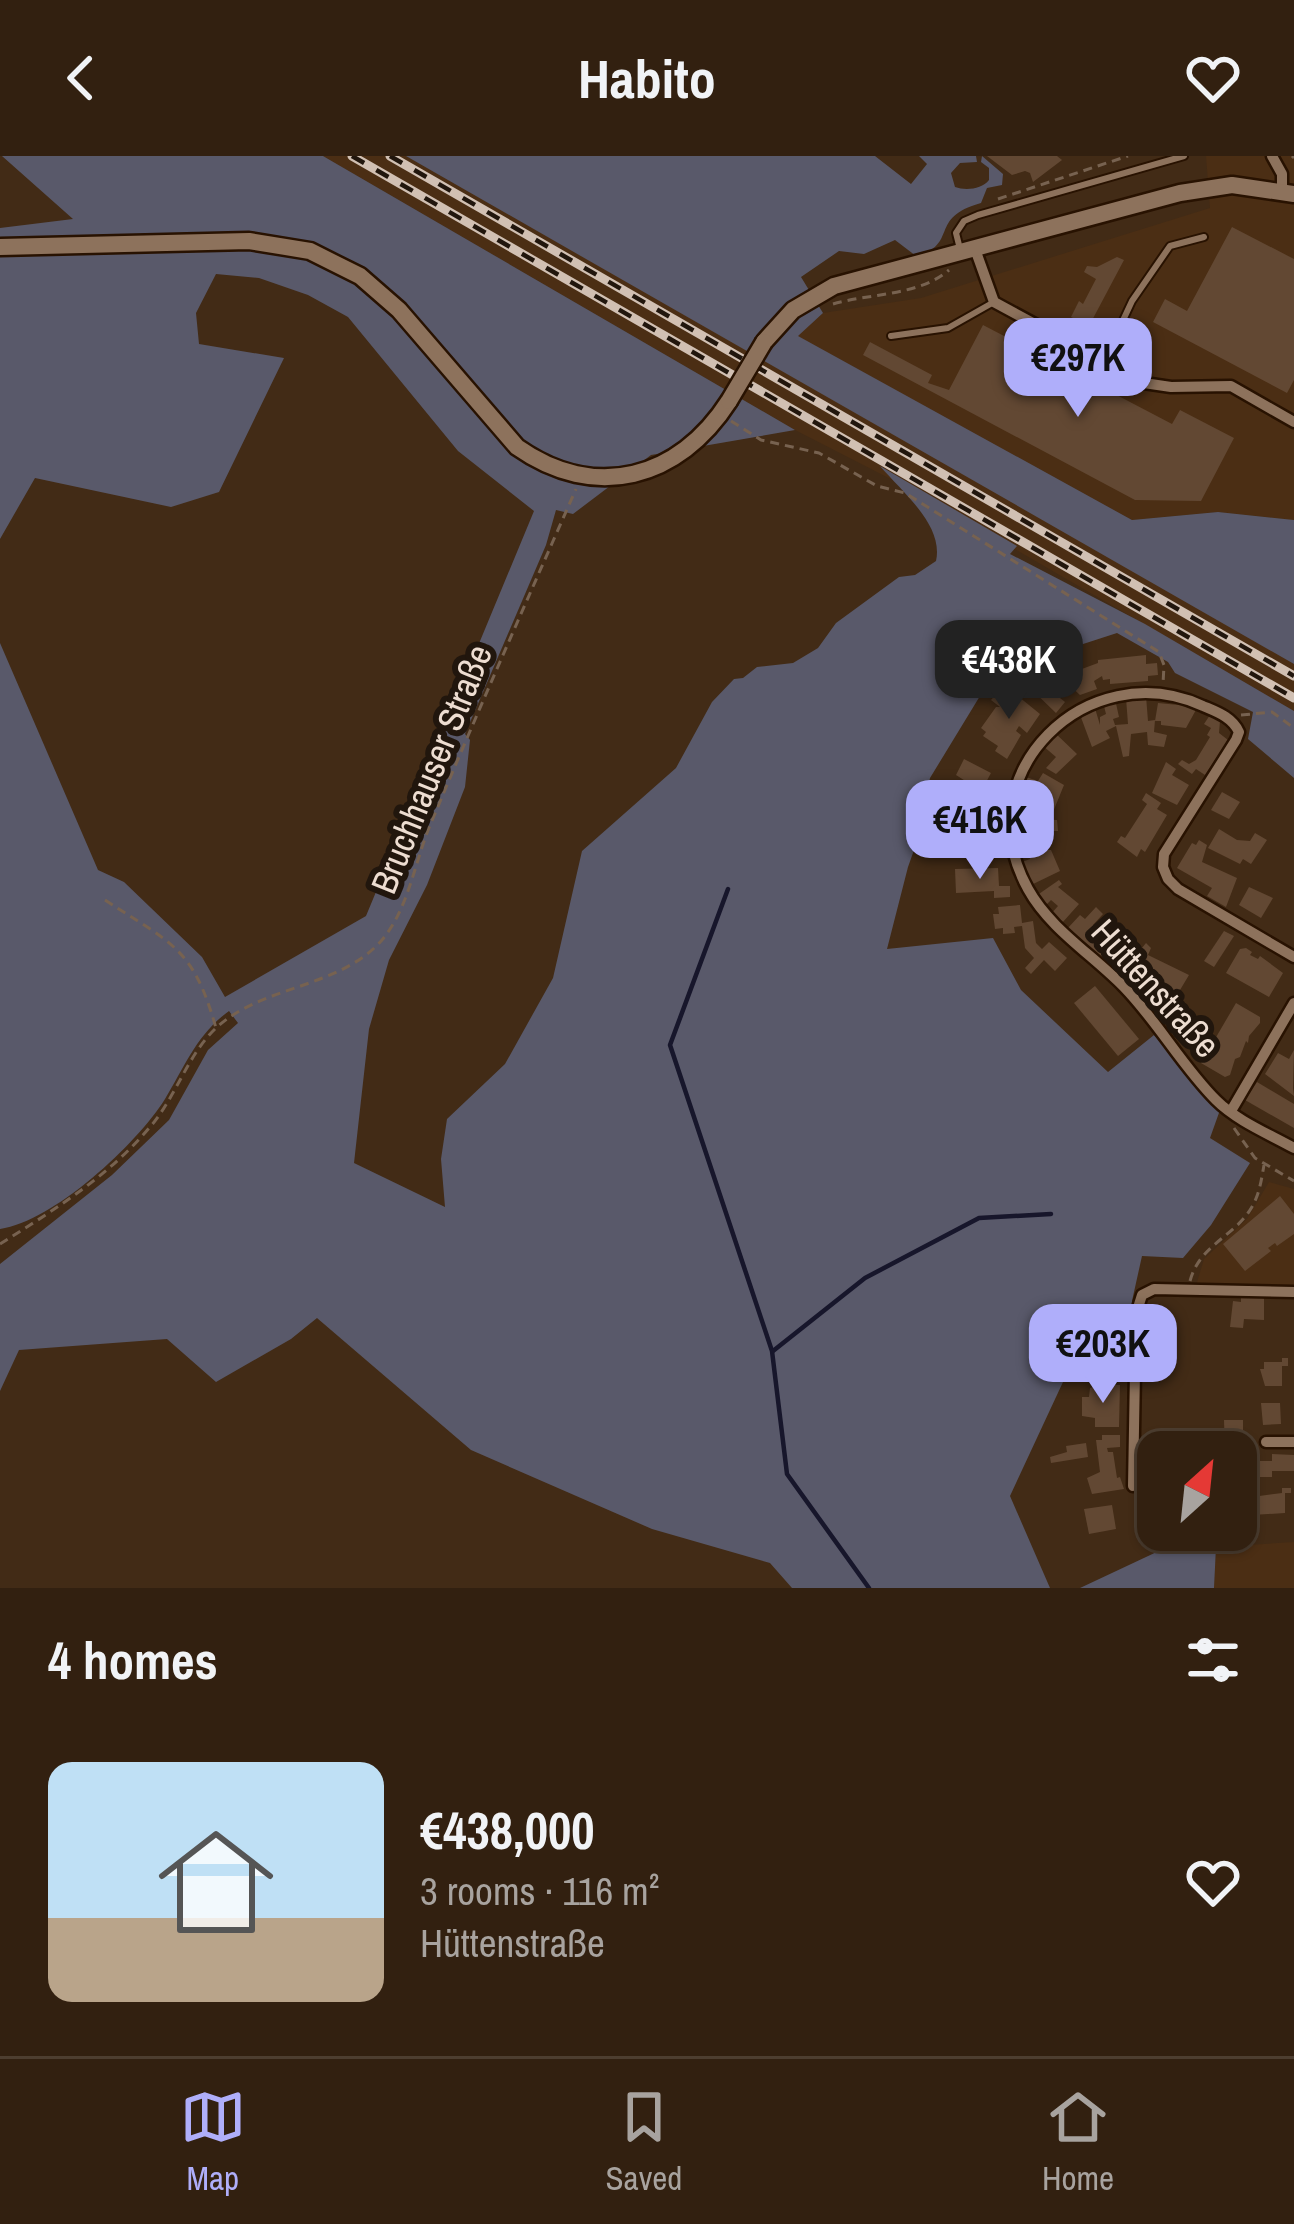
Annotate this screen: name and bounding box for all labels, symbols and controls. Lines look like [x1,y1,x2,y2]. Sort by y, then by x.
text: Habito [578,42,716,115]
icon: back [48,45,114,111]
icon: heart [1180,45,1246,111]
pin: €297K [994,318,1162,420]
text: €297K [1031,331,1125,383]
pin: €438K [925,620,1093,722]
text: €438K [962,633,1056,685]
street label: Bruchhauser Straße [359,638,503,900]
pin: €416K [896,780,1064,882]
text: €416K [933,793,1027,845]
street label: Hüttenstraße [1081,909,1231,1067]
pin: €203K [1019,1304,1187,1406]
text: €203K [1056,1317,1150,1369]
north arrow [1137,1431,1257,1551]
map controls [1137,1431,1257,1551]
text: 4 homes [48,1626,218,1695]
icon: filters [1180,1627,1246,1693]
text: €438,000 [420,1796,594,1865]
icon: home [144,1810,288,1954]
icon: heart [1180,1849,1246,1915]
text: 3 rooms · 116 m² [420,1865,659,1917]
text: Hüttenstraße [420,1917,605,1969]
tab: Map [180,2084,246,2200]
tab: Saved [606,2084,682,2200]
tab: Home [1042,2084,1114,2200]

